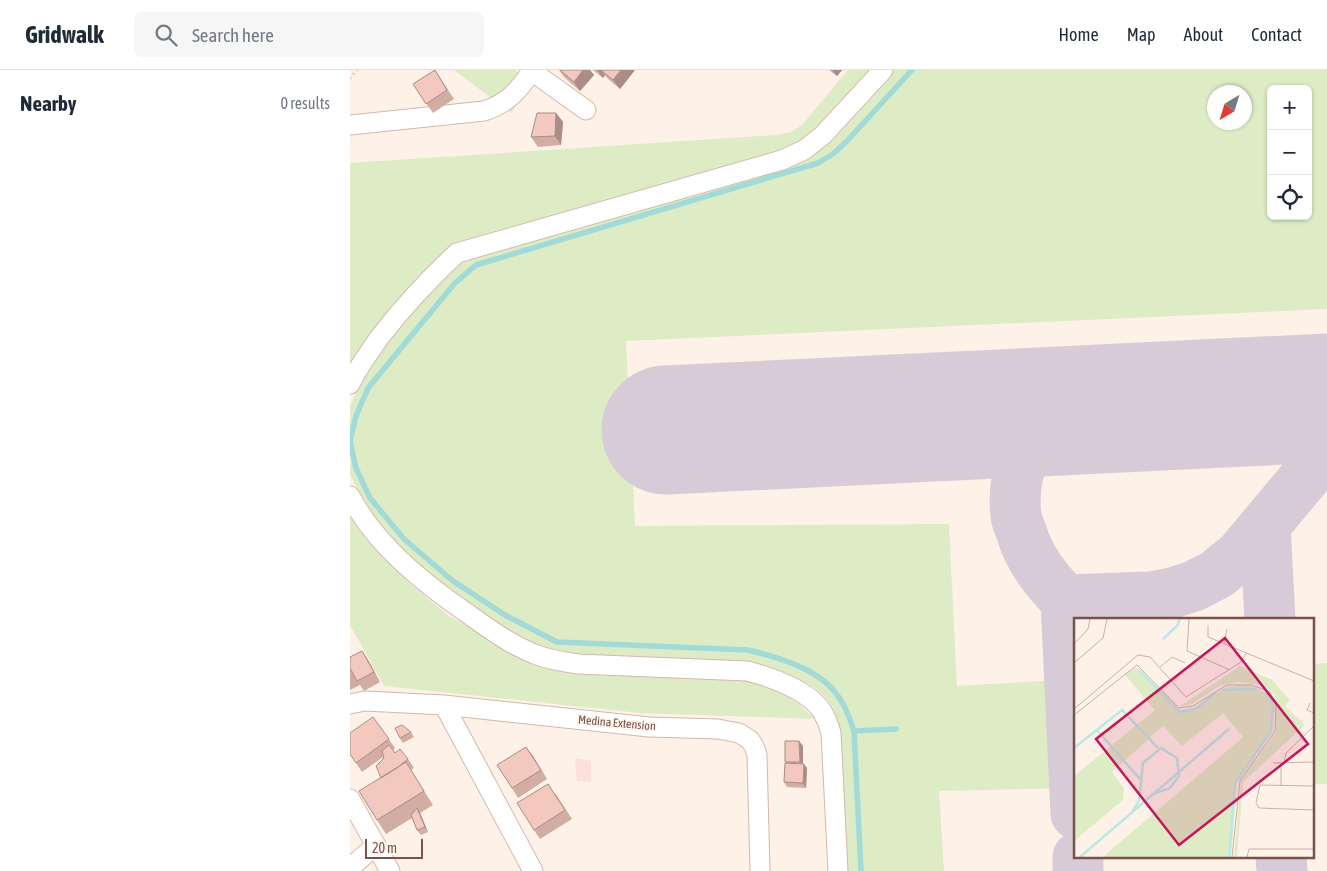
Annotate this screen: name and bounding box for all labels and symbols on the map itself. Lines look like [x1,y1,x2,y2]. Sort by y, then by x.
north arrow [1207,85,1252,130]
inset map [1074,618,1314,858]
street label: Medina Extension [578,713,656,733]
scale bar [365,836,422,859]

